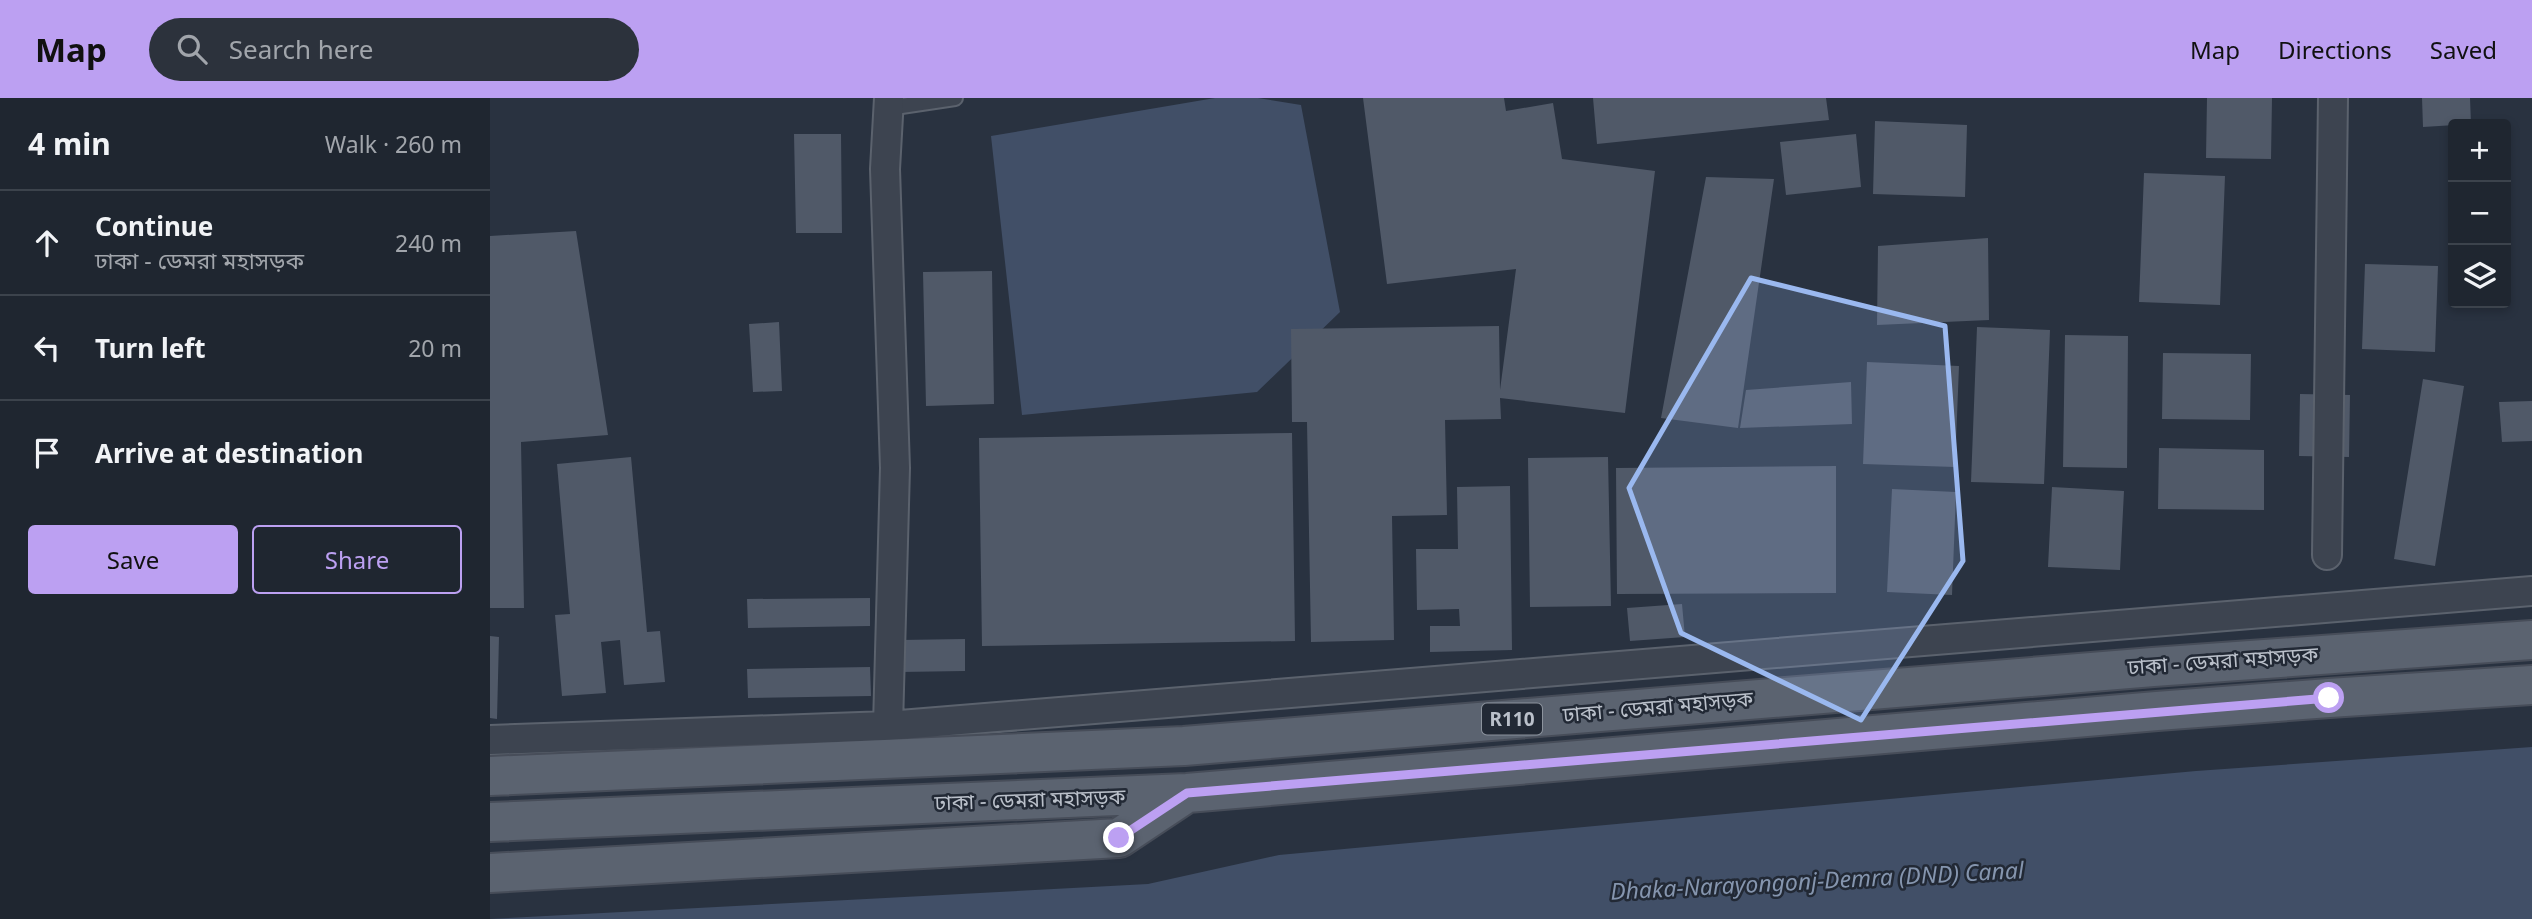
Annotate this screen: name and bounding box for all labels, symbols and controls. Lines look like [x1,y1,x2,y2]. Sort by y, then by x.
search box [149,18,639,81]
text: Map [35,27,107,72]
icon: search [173,30,211,68]
text: Search here [229,31,373,67]
text: Map [2190,33,2240,66]
text: Directions [2278,33,2392,66]
text: Saved [2430,33,2497,66]
map controls [2448,119,2511,308]
button: + [2448,119,2511,182]
text: 4 min [28,123,111,164]
text: Walk · 260 m [325,128,462,160]
button: − [2448,182,2511,245]
text: Continue [95,208,213,244]
icon: ahead [28,224,66,262]
text: 240 m [395,227,462,259]
text: ঢাকা - ডেমরা মহাসড়ক [95,244,304,276]
button: layers [2448,245,2511,308]
icon: left [28,329,66,367]
text: Turn left [95,330,206,366]
text: 20 m [408,332,462,364]
icon: arrive [28,434,66,472]
text: Arrive at destination [95,435,364,471]
button: Save [28,525,238,594]
button: Share [252,525,462,594]
street label: ঢাকা - ডেমরা মহাসড়ক [2126,639,2320,681]
route start [2313,682,2344,713]
street label: ঢাকা - ডেমরা মহাসড়ক [1561,684,1755,728]
road number: R110 [1482,704,1542,734]
street label: ঢাকা - ডেমরা মহাসড়ক [933,782,1127,816]
route end [1103,822,1134,853]
water label: Dhaka-Narayongonj-Demra (DND) Canal [1609,853,2026,907]

